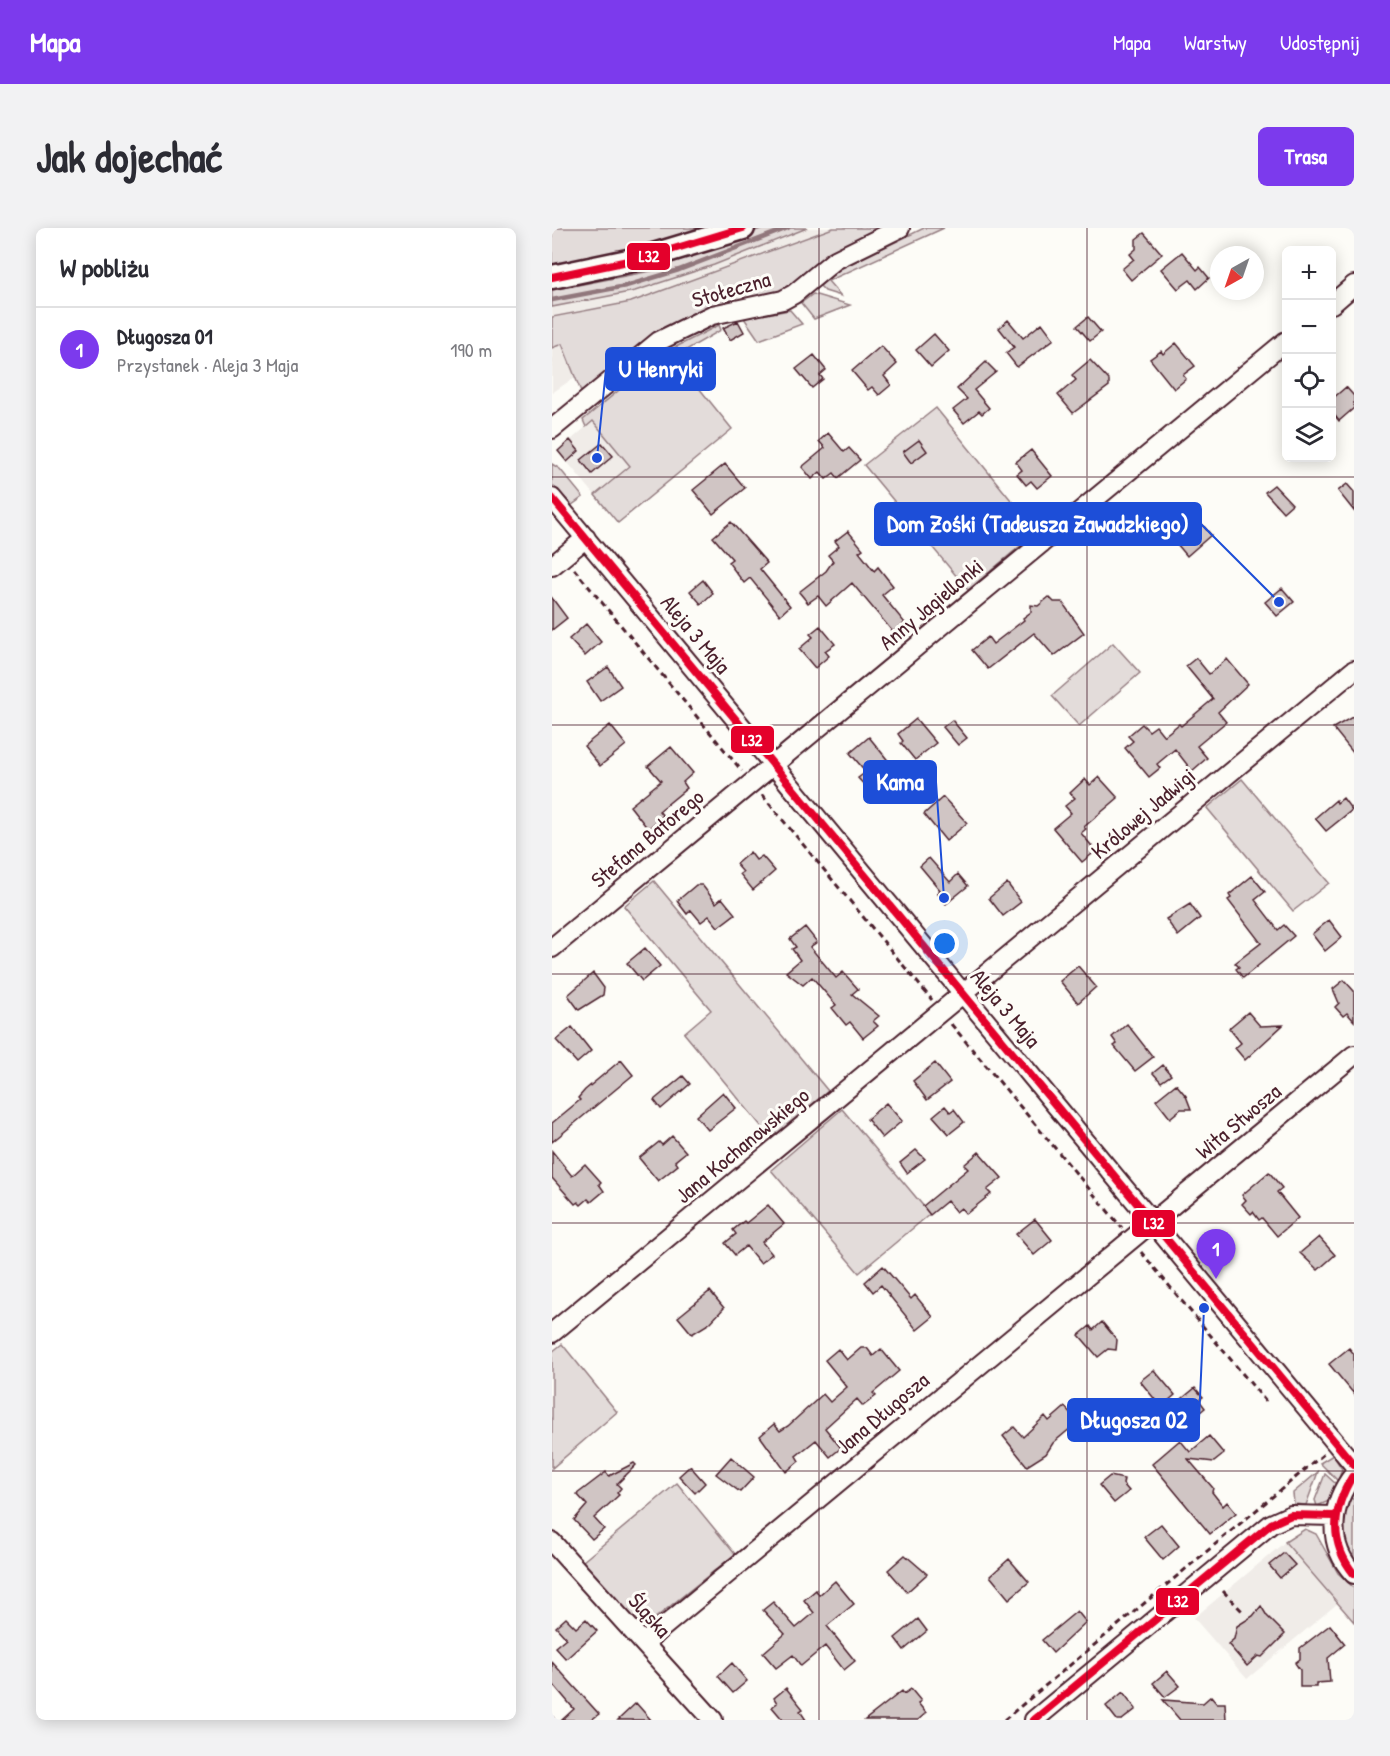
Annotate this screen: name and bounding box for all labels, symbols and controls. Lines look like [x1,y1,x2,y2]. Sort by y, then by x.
text: Mapa [30,23,81,61]
text: Mapa [1113,28,1151,57]
text: Warstwy [1184,28,1247,57]
text: Udostępnij [1280,28,1360,57]
button: Trasa [1258,127,1354,186]
text: Jak dojechać [36,128,222,185]
line badge: L32 [626,242,671,271]
text: L32 [639,245,660,267]
north arrow [1210,246,1264,300]
map controls [1282,246,1336,462]
button: + [1282,246,1336,300]
text: W pobliżu [60,250,149,285]
street label: Stołeczna [688,263,774,314]
button: − [1282,300,1336,354]
text: Długosza 01 [117,321,213,351]
text: 1 [76,336,83,363]
text: 190 m [450,336,492,363]
callout: U Henryki [606,348,715,390]
text: Przystanek · Aleja 3 Maja [117,351,298,378]
text: U Henryki [618,352,704,385]
button: locate [1282,354,1336,408]
button: layers [1282,408,1336,462]
callout: Dom Zośki (Tadeusza Zawadzkiego) [875,503,1201,545]
text: Dom Zośki (Tadeusza Zawadzkiego) [887,507,1189,540]
street label: Anny Jagiellonki [872,552,990,656]
street label: Aleja 3 Maja [654,588,738,680]
line badge: L32 [730,725,775,754]
text: L32 [742,729,763,751]
street label: Królowej Jadwigi [1084,760,1202,866]
callout: Kama [864,761,936,803]
text: Kama [876,765,924,797]
street label: Stefana Batorego [584,782,710,894]
your location [930,929,959,958]
street label: Aleja 3 Maja [964,962,1048,1054]
street label: Wita Stwosza [1189,1076,1287,1166]
street label: Jana Kochanowskiego [669,1080,815,1210]
line badge: L32 [1131,1209,1176,1238]
text: L32 [1144,1212,1165,1234]
pin: 1 [1196,1230,1236,1279]
street label: Jana Długosza [829,1365,935,1461]
callout: Długosza 02 [1068,1399,1199,1441]
text: Długosza 02 [1081,1403,1188,1436]
street label: Śląska [622,1586,678,1644]
line badge: L32 [1155,1587,1200,1616]
text: L32 [1168,1590,1189,1612]

